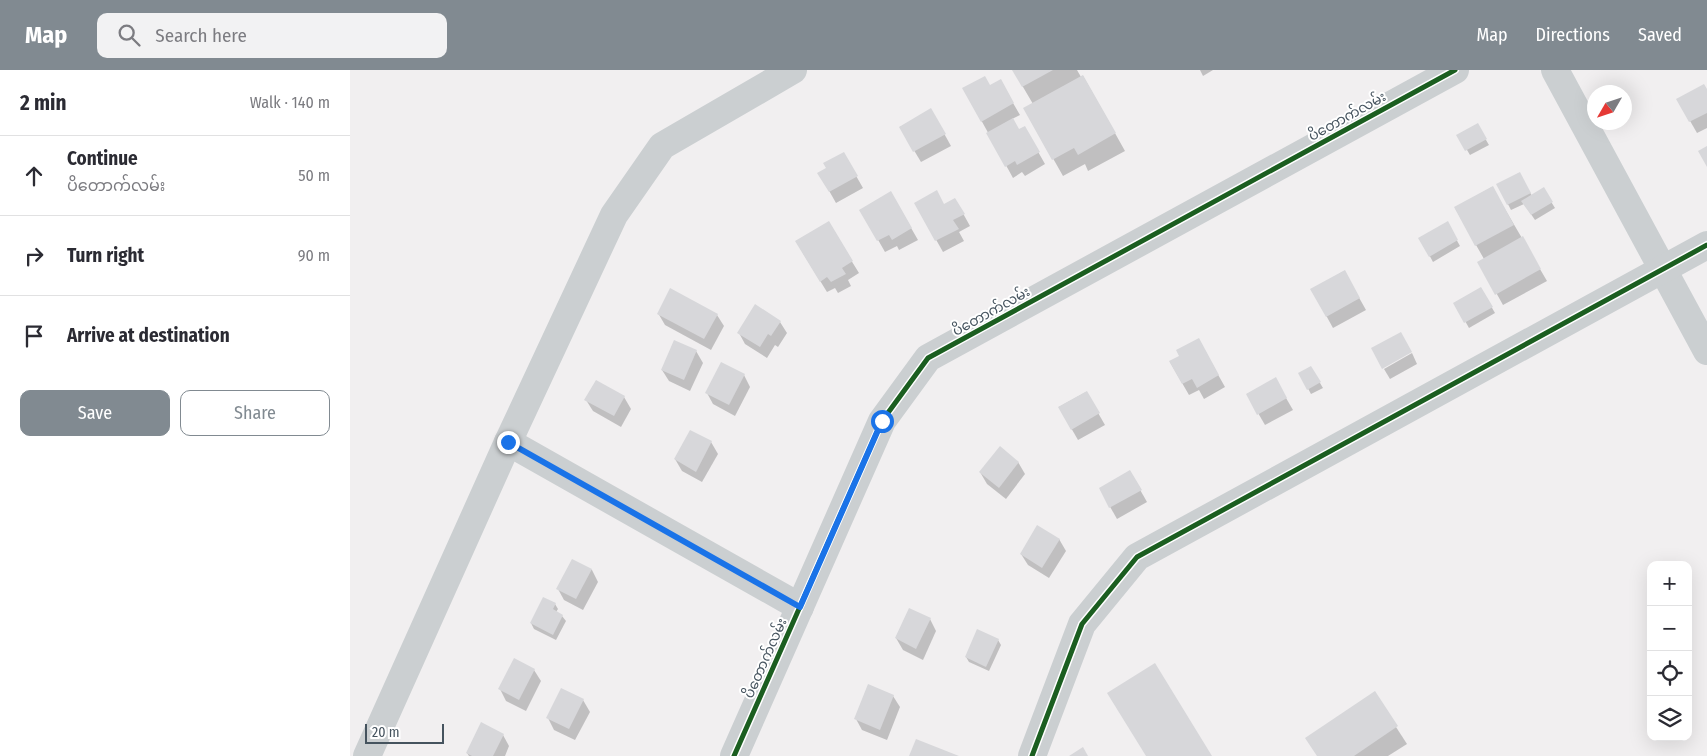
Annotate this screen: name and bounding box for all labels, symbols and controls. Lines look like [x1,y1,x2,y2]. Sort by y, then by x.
search box [97,13,447,58]
text: Map [25,21,67,49]
icon: search [115,21,143,49]
text: Search here [155,24,247,47]
text: Map [1476,24,1508,46]
text: Directions [1536,24,1610,46]
text: Saved [1638,24,1682,46]
north arrow [1587,85,1632,130]
street label: ပိတောက်လမ်း [1305,86,1389,145]
text: 2 min [20,90,67,116]
text: Walk · 140 m [250,93,330,112]
text: Continue [67,147,138,170]
icon: ahead [20,162,48,190]
text: 50 m [298,166,330,185]
text: ပိတောက်လမ်း [67,176,165,195]
icon: right [20,242,48,270]
text: Turn right [67,244,144,267]
text: 90 m [298,246,330,265]
street label: ပိတောက်လမ်း [949,281,1033,340]
icon: arrive [20,322,48,350]
text: Arrive at destination [67,324,230,347]
button: Save [20,390,170,436]
button: Share [180,390,330,436]
route start [871,410,894,433]
route end [497,431,520,454]
map controls [1647,561,1692,741]
button: + [1647,561,1692,606]
button: − [1647,606,1692,651]
street label: ပိတောက်လမ်း [738,615,791,701]
button: locate [1647,651,1692,696]
button: layers [1647,696,1692,741]
scale bar [365,721,444,744]
text: 20 m [372,724,400,741]

